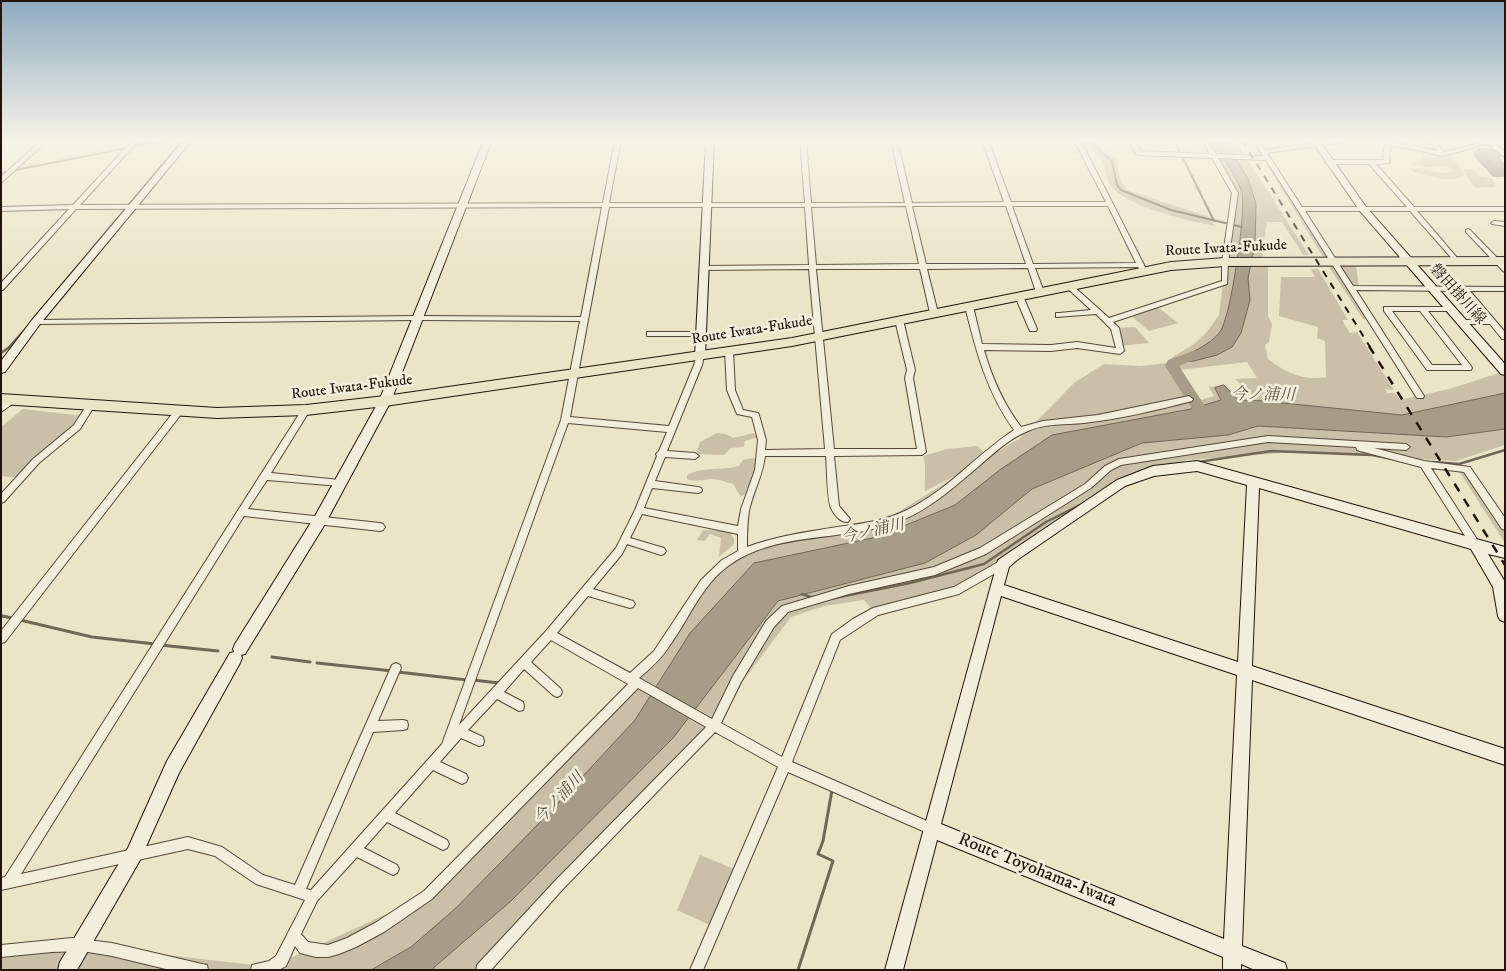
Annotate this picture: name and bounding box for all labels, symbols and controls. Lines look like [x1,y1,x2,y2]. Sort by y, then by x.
street label: Route Iwata-Fukude [1165,237,1287,261]
street label: 磐田掛川線 [1425,261,1489,329]
street label: Route Iwata-Fukude [690,313,814,349]
street label: Route Iwata-Fukude [290,372,414,404]
water label: 今ノ浦川 [1231,386,1295,406]
water label: 今ノ浦川 [840,516,906,548]
water label: 今ノ浦川 [531,769,589,829]
street label: Route Toyohama-Iwata [955,829,1119,913]

